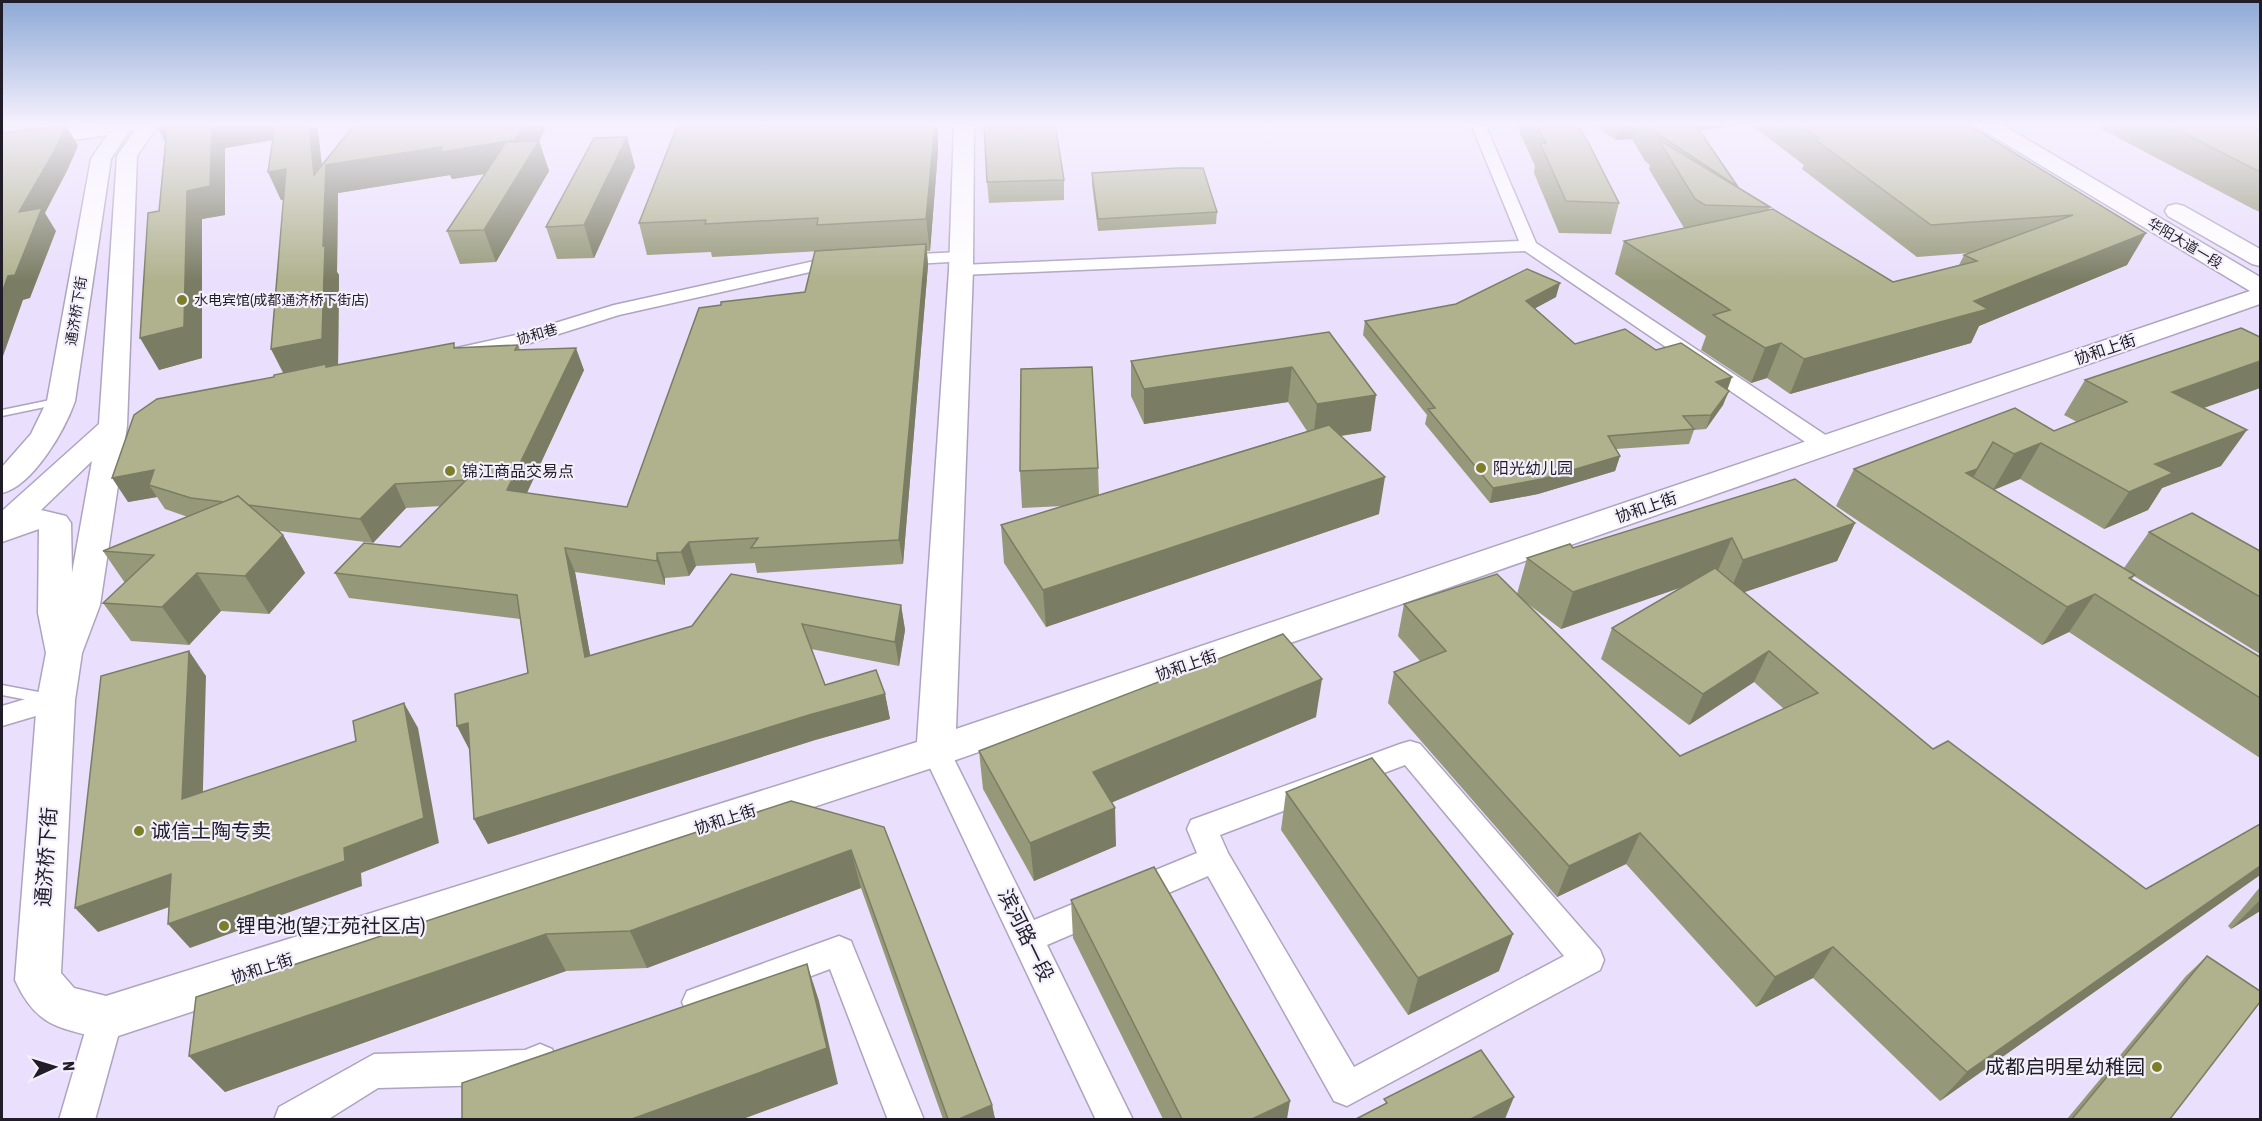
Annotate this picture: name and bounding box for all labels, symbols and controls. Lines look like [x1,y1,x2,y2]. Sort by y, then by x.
street label: 华阳大道一段 [2145,215,2225,271]
street label: 通济桥下街 [63,275,89,347]
place label: 水电宾馆(成都通济桥下街店) [194,292,369,308]
marker: 水电宾馆(成都通济桥下街店) [175,293,189,307]
street label: 协和巷 [515,321,559,347]
street label: 协和上街 [2072,330,2138,368]
place label: 阳光幼儿园 [1493,459,1573,477]
marker: 阳光幼儿园 [1474,461,1488,475]
place label: 锦江商品交易点 [462,462,574,480]
marker: 锦江商品交易点 [443,464,457,478]
street label: 协和上街 [1613,488,1679,526]
street label: 协和上街 [1153,646,1219,684]
street label: 协和上街 [692,801,758,837]
street label: 通济桥下街 [31,806,60,908]
place label: 诚信土陶专卖 [151,819,271,842]
marker: 诚信土陶专卖 [132,824,146,838]
street label: 滨河路一段 [994,885,1059,985]
place label: 锂电池(望江苑社区店) [236,914,426,937]
marker: 锂电池(望江苑社区店) [217,919,231,933]
street label: 协和上街 [229,950,295,986]
north arrow [24,1037,84,1097]
place label: 成都启明星幼稚园 [1985,1055,2145,1078]
marker: 成都启明星幼稚园 [2150,1060,2164,1074]
text: N [60,1061,78,1071]

